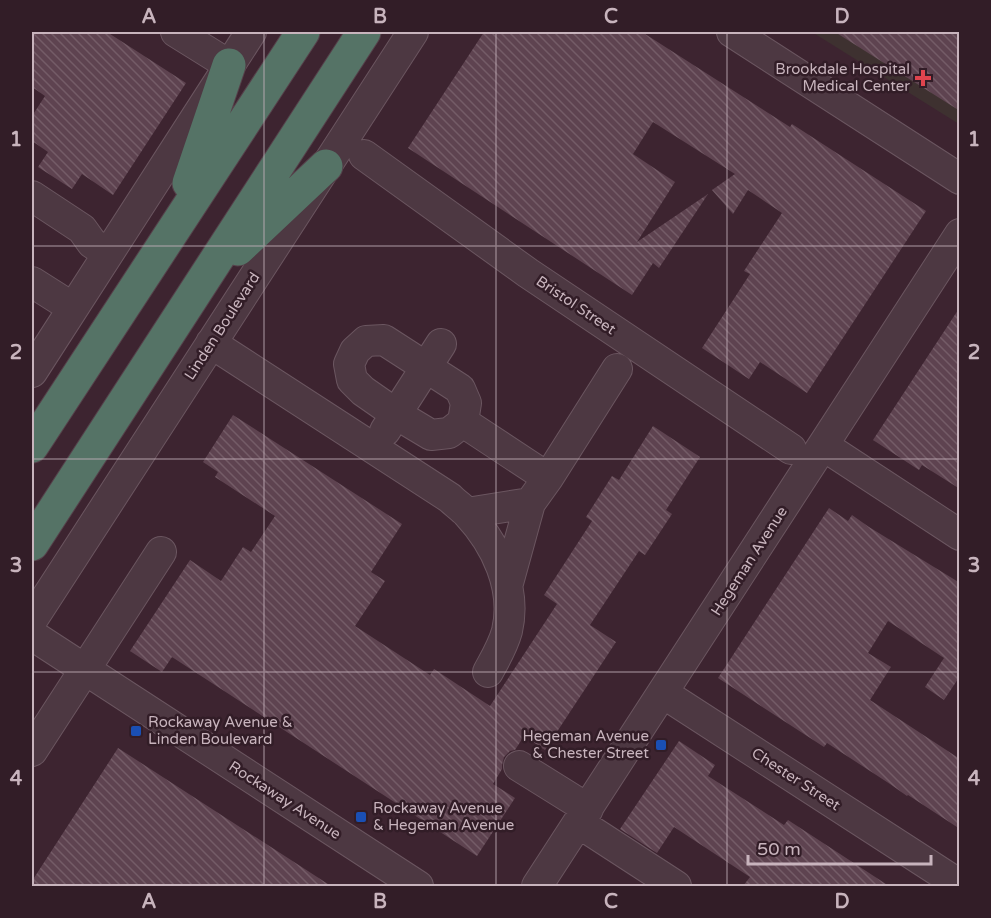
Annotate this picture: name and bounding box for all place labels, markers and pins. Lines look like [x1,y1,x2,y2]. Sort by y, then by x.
place label: Brookdale Hospital Medical Center [775,60,910,95]
marker: Brookdale Hospital Medical Center [914,69,932,87]
place label: Rockaway Avenue & Linden Boulevard [148,713,293,748]
marker: Rockaway Avenue & Linden Boulevard [129,724,143,738]
place label: Hegeman Avenue & Chester Street [523,727,649,762]
marker: Hegeman Avenue & Chester Street [654,738,668,752]
place label: Rockaway Avenue & Hegeman Avenue [373,799,514,834]
marker: Rockaway Avenue & Hegeman Avenue [354,810,368,824]

